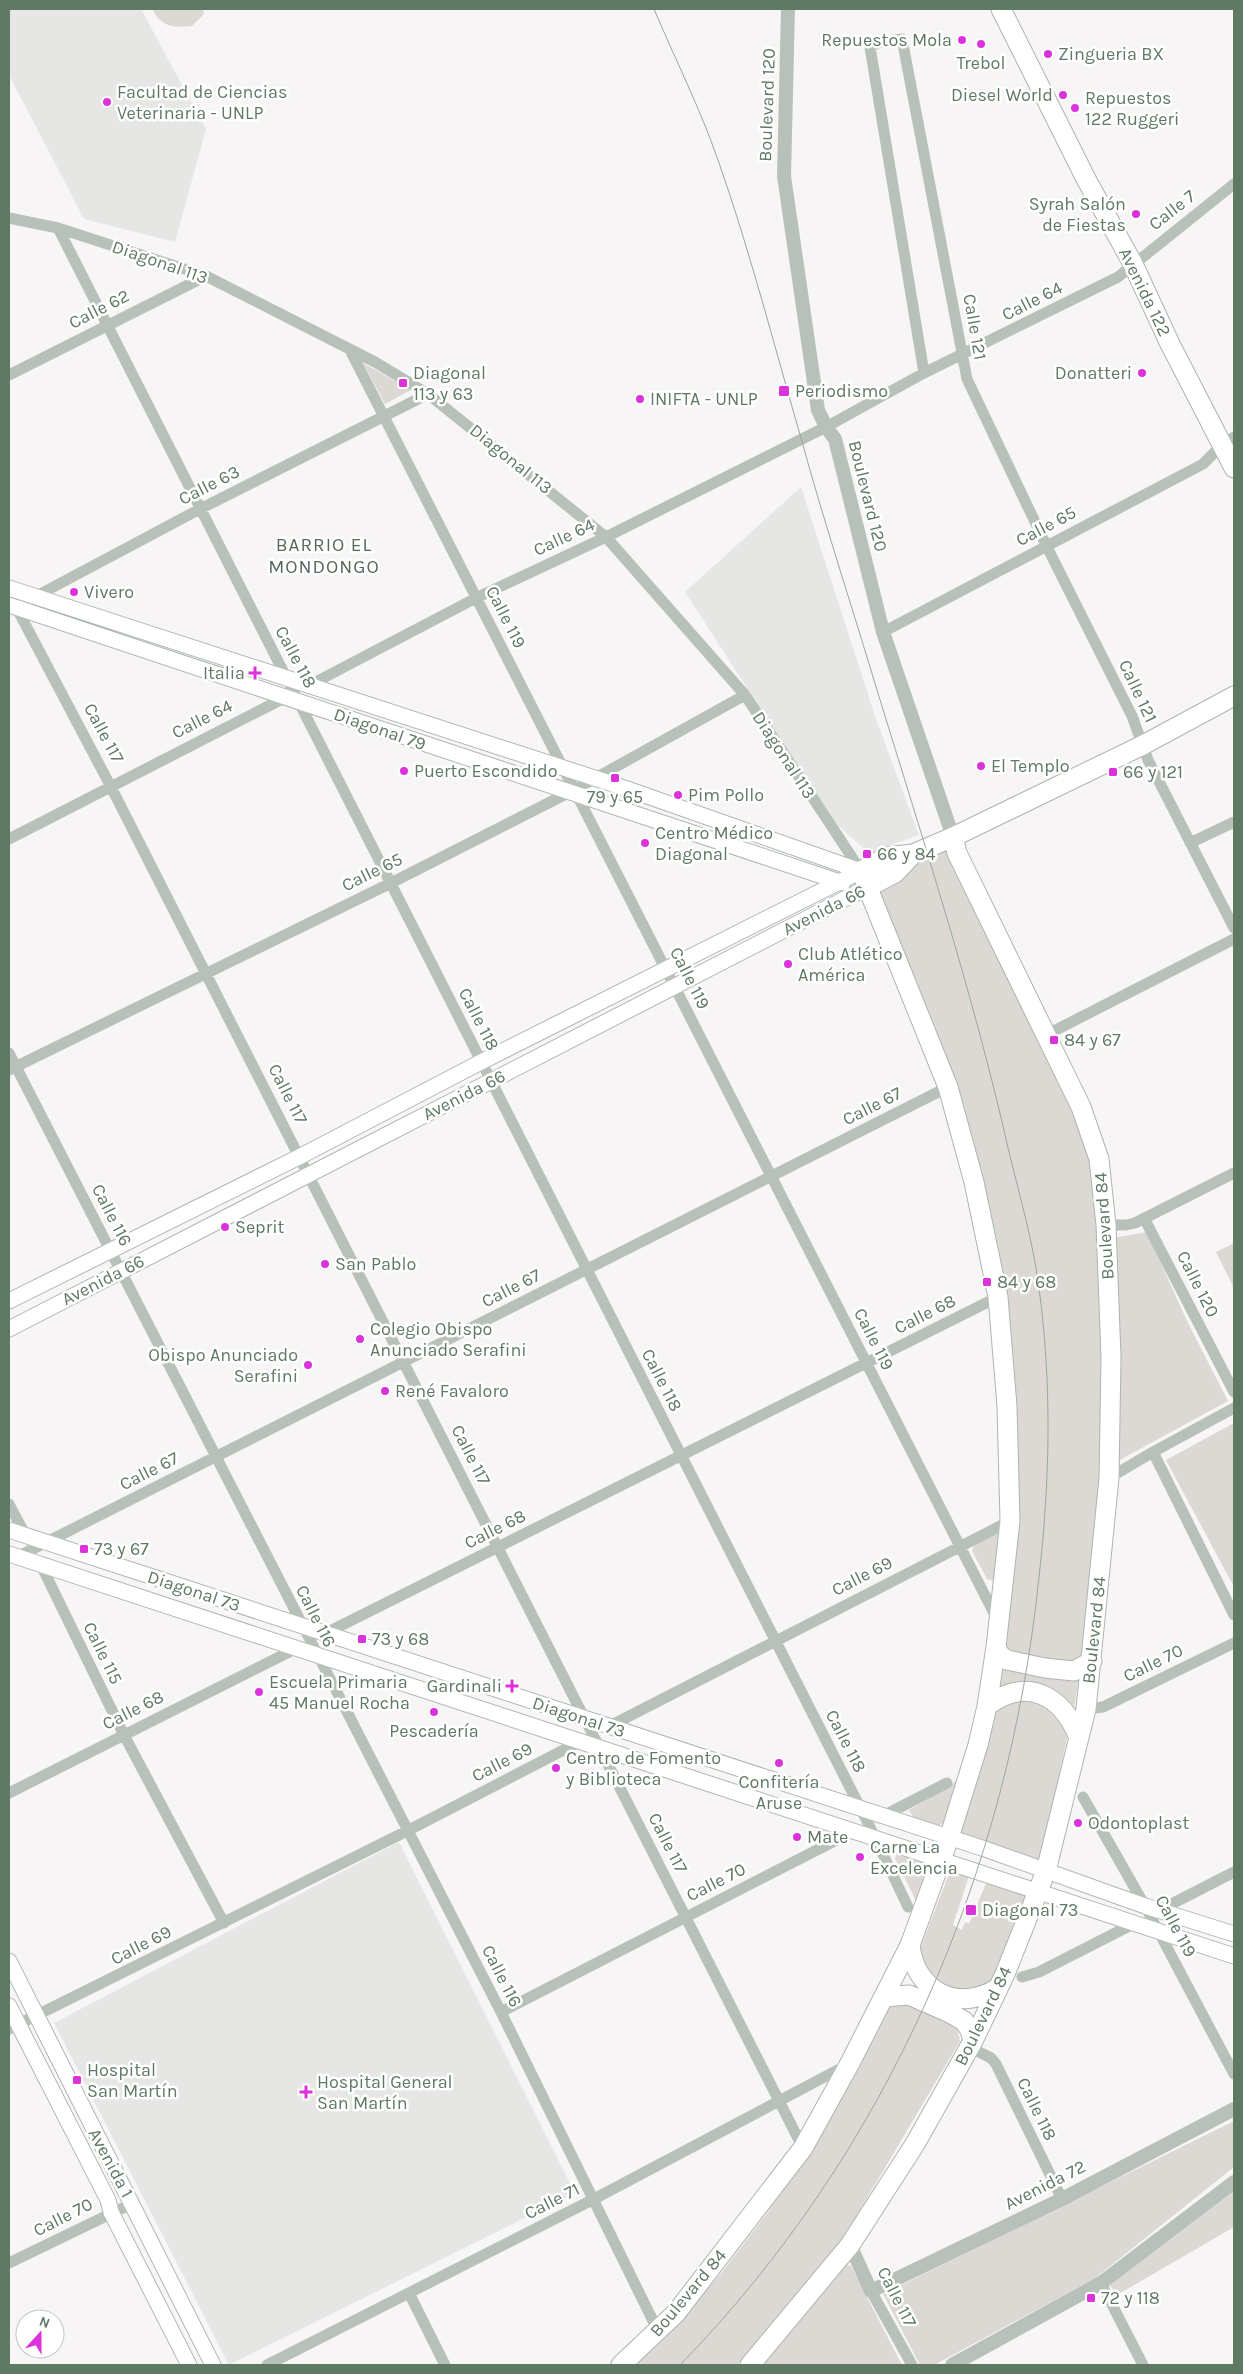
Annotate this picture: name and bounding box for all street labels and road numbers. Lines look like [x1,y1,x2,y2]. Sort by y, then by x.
street label: Boulevard 120 [754,48,780,162]
street label: Calle 7 [1144,185,1200,235]
street label: Diagonal 113 [109,235,211,289]
street label: Avenida 122 [1114,244,1176,340]
street label: Calle 64 [998,276,1066,326]
street label: Calle 62 [65,284,133,334]
street label: Calle 121 [958,292,992,362]
street label: Diagonal 113 [465,419,557,499]
street label: Boulevard 120 [844,438,892,554]
street label: Calle 63 [175,460,243,510]
street label: Calle 65 [1012,501,1080,551]
street label: Calle 64 [530,513,598,561]
street label: Calle 119 [481,582,531,652]
street label: Calle 118 [270,622,322,692]
street label: Calle 121 [1114,656,1162,726]
street label: Calle 64 [168,694,236,744]
street label: Calle 117 [79,699,129,767]
street label: Diagonal 79 [331,703,429,755]
street label: Diagonal 113 [748,707,820,803]
street label: Calle 65 [338,848,406,896]
street label: Avenida 66 [779,880,869,940]
street label: Calle 119 [665,943,715,1013]
street label: Calle 118 [454,984,504,1054]
street label: Calle 117 [263,1060,313,1128]
street label: Avenida 66 [419,1065,509,1125]
street label: Calle 67 [839,1082,906,1130]
street label: Boulevard 84 [1089,1171,1119,1281]
street label: Calle 116 [87,1180,137,1250]
street label: Calle 120 [1172,1247,1224,1321]
street label: Avenida 66 [58,1250,148,1310]
street label: Calle 67 [478,1264,545,1312]
street label: Calle 68 [891,1289,959,1339]
street label: Calle 119 [849,1304,899,1374]
street label: Calle 118 [637,1345,687,1415]
street label: Calle 117 [446,1421,496,1489]
street label: Calle 67 [116,1447,183,1495]
street label: Calle 68 [461,1504,529,1554]
street label: Calle 69 [828,1551,896,1601]
street label: Diagonal 73 [145,1566,243,1616]
street label: Boulevard 84 [1077,1575,1111,1685]
street label: Calle 116 [291,1581,341,1651]
street label: Calle 115 [79,1618,127,1688]
street label: Calle 70 [1120,1639,1186,1687]
street label: Calle 68 [99,1685,167,1735]
street label: Diagonal 73 [530,1692,628,1742]
street label: Calle 118 [821,1706,871,1776]
street label: Calle 69 [468,1737,536,1787]
street label: Calle 117 [643,1809,693,1877]
street label: Calle 70 [683,1858,749,1906]
street label: Calle 119 [1151,1891,1201,1961]
street label: Calle 69 [107,1920,175,1970]
street label: Calle 116 [477,1941,527,2011]
street label: Boulevard 84 [949,1963,1017,2069]
street label: Calle 118 [1012,2074,1062,2144]
street label: Avenida 1 [84,2125,138,2201]
street label: Avenida 72 [1001,2155,1089,2215]
street label: Calle 71 [521,2178,583,2224]
street label: Calle 70 [30,2193,96,2241]
street label: Boulevard 84 [645,2245,731,2341]
street label: Calle 117 [872,2263,922,2331]

